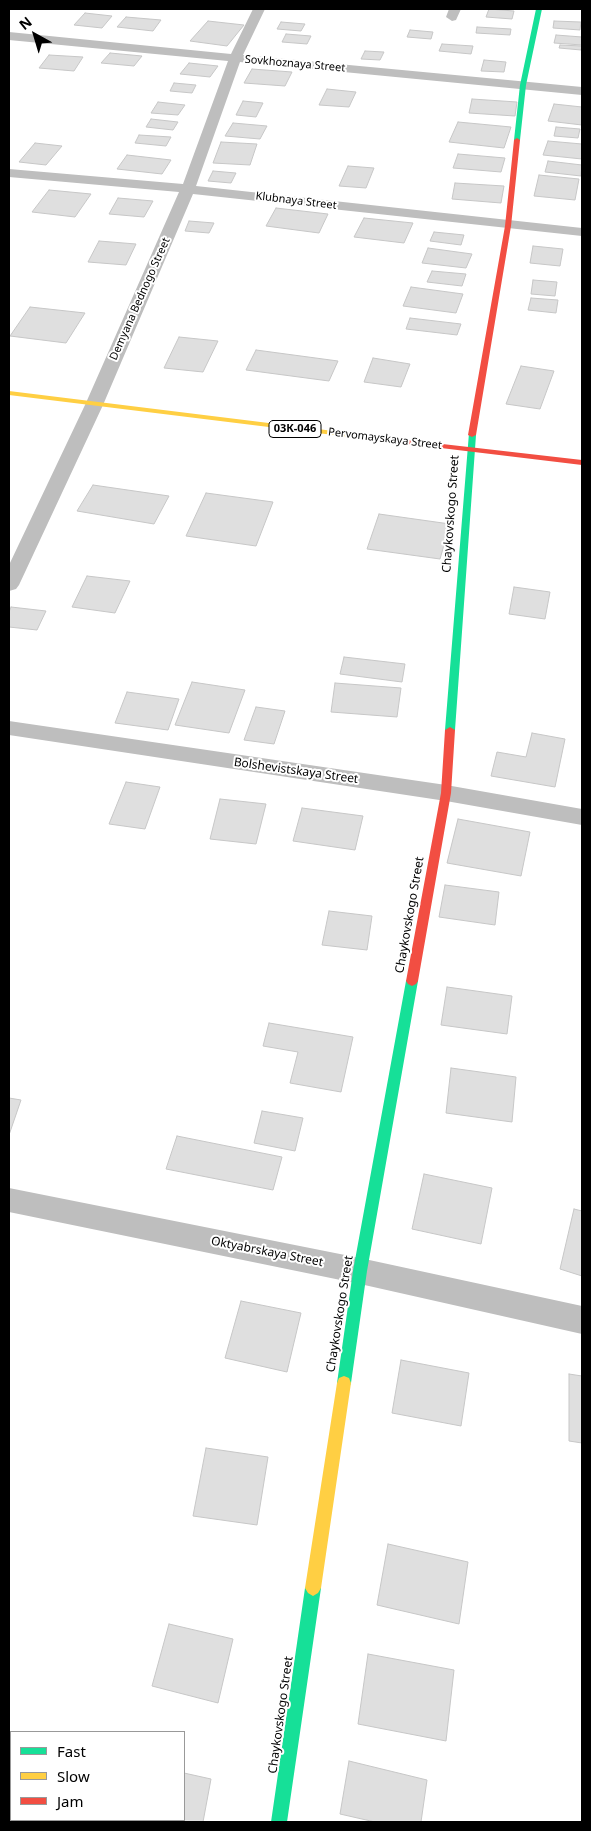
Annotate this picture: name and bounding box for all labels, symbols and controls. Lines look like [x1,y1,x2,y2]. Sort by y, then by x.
north arrow [10,10,60,60]
text: N [15,12,36,34]
street label: Sovkhoznaya Street [244,53,346,75]
street label: Klubnaya Street [255,189,337,213]
street label: Demyana Bednogo Street [107,236,173,362]
road number: 03К-046 [269,420,321,438]
street label: Pervomayskaya Street [327,425,443,453]
street label: Chaykovskogo Street [440,455,462,573]
street label: Bolshevistskaya Street [233,755,359,787]
street label: Chaykovskogo Street [393,856,427,974]
street label: Oktyabrskaya Street [210,1234,324,1270]
street label: Chaykovskogo Street [324,1255,356,1373]
street label: Chaykovskogo Street [266,1656,296,1774]
legend [10,1731,185,1821]
text: Fast [57,1741,86,1761]
text: Slow [57,1766,90,1786]
text: Jam [57,1791,84,1811]

